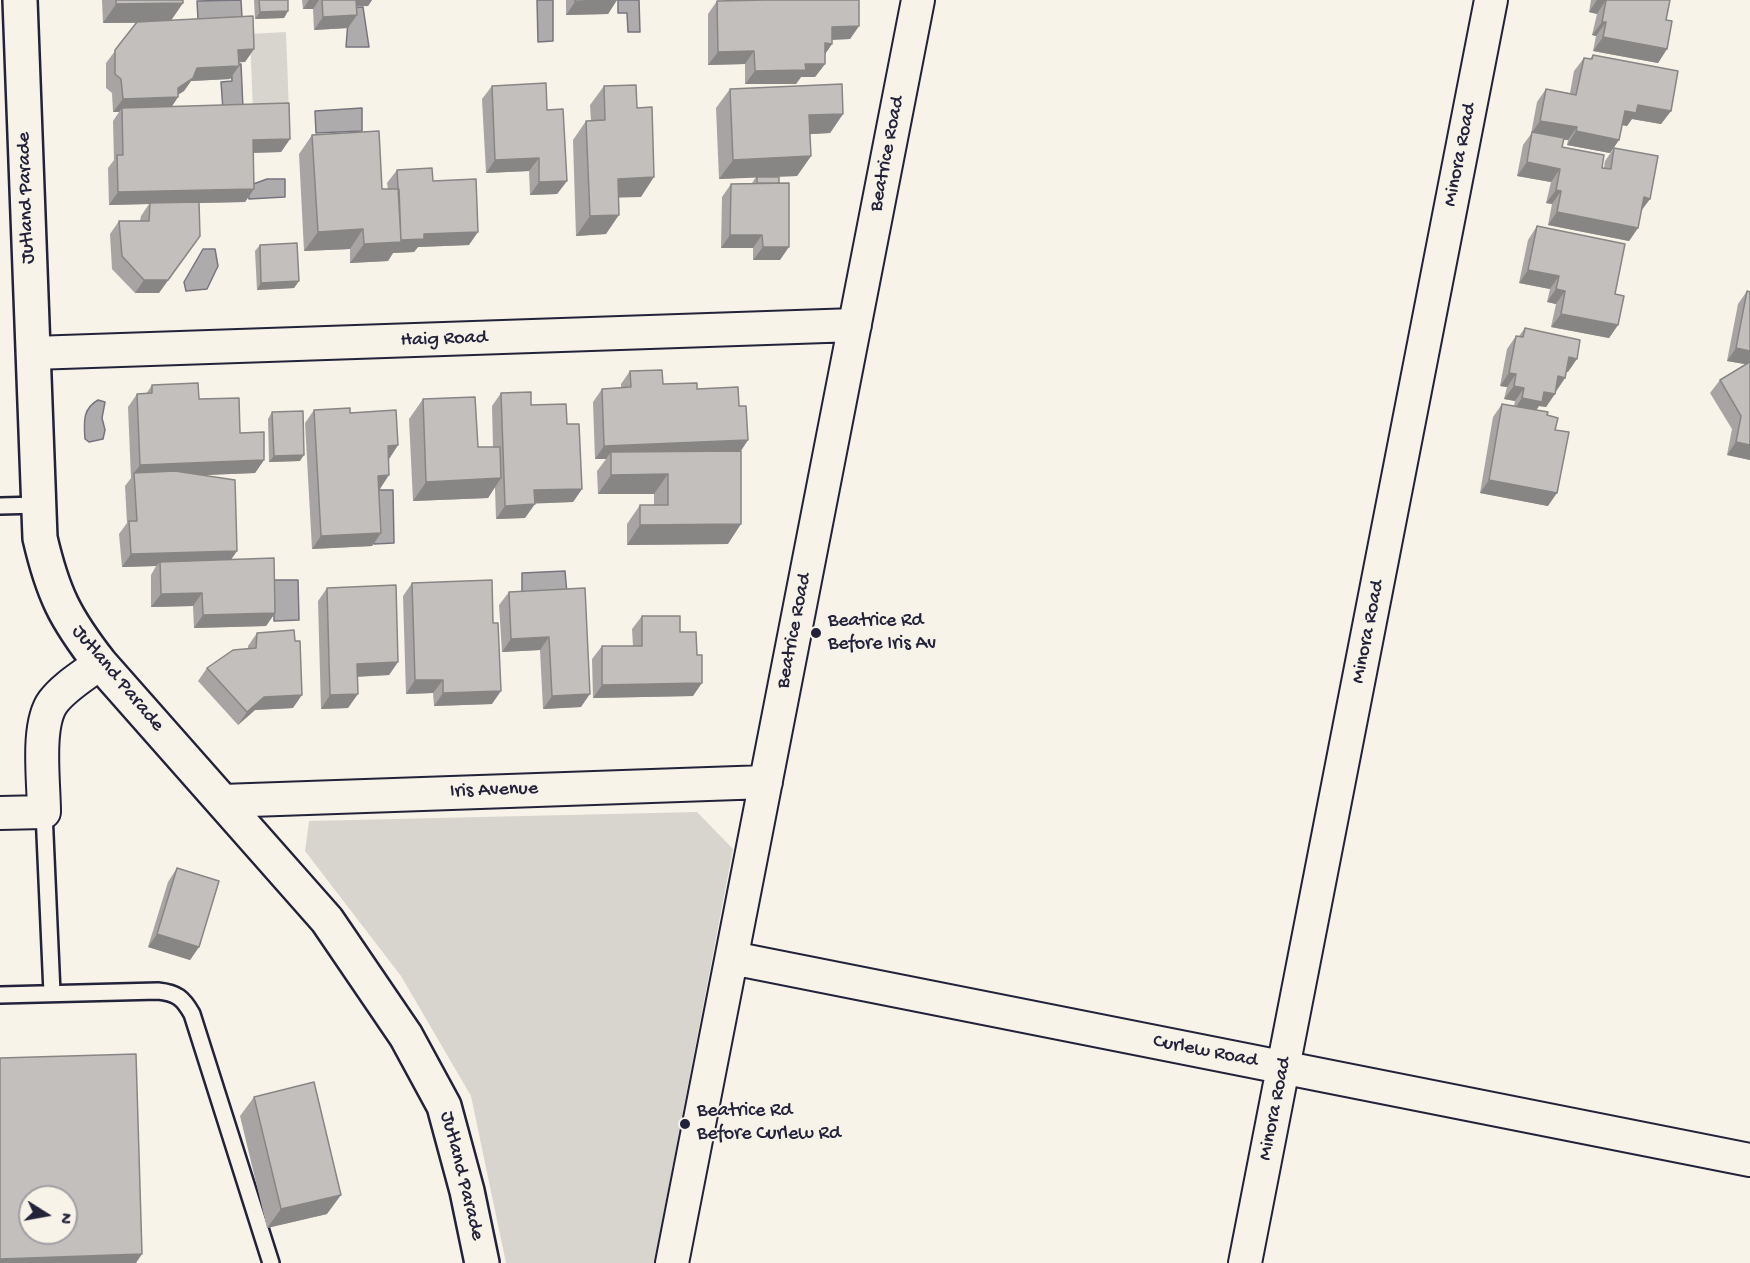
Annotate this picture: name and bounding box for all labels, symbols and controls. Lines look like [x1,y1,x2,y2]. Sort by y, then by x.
street label: Beatrice Road [865,94,911,214]
street label: Minora Road [1439,101,1483,209]
street label: Jutland Parade [13,132,41,264]
street label: Haig Road [400,326,488,354]
street label: Beatrice Road [772,571,818,691]
street label: Minora Road [1347,578,1391,686]
place label: Beatrice Rd Before Iris Av [828,610,936,657]
street label: Jutland Parade [65,621,169,737]
marker: Beatrice Rd Before Iris Av [809,626,823,640]
street label: Iris Avenue [449,777,539,805]
street label: Curlew Road [1151,1030,1259,1074]
street label: Minora Road [1254,1055,1298,1163]
place label: Beatrice Rd Before Curlew Rd [697,1100,841,1147]
street label: Jutland Parade [433,1109,489,1243]
marker: Beatrice Rd Before Curlew Rd [678,1117,692,1131]
north arrow [18,1185,78,1245]
text: N [54,1211,75,1225]

